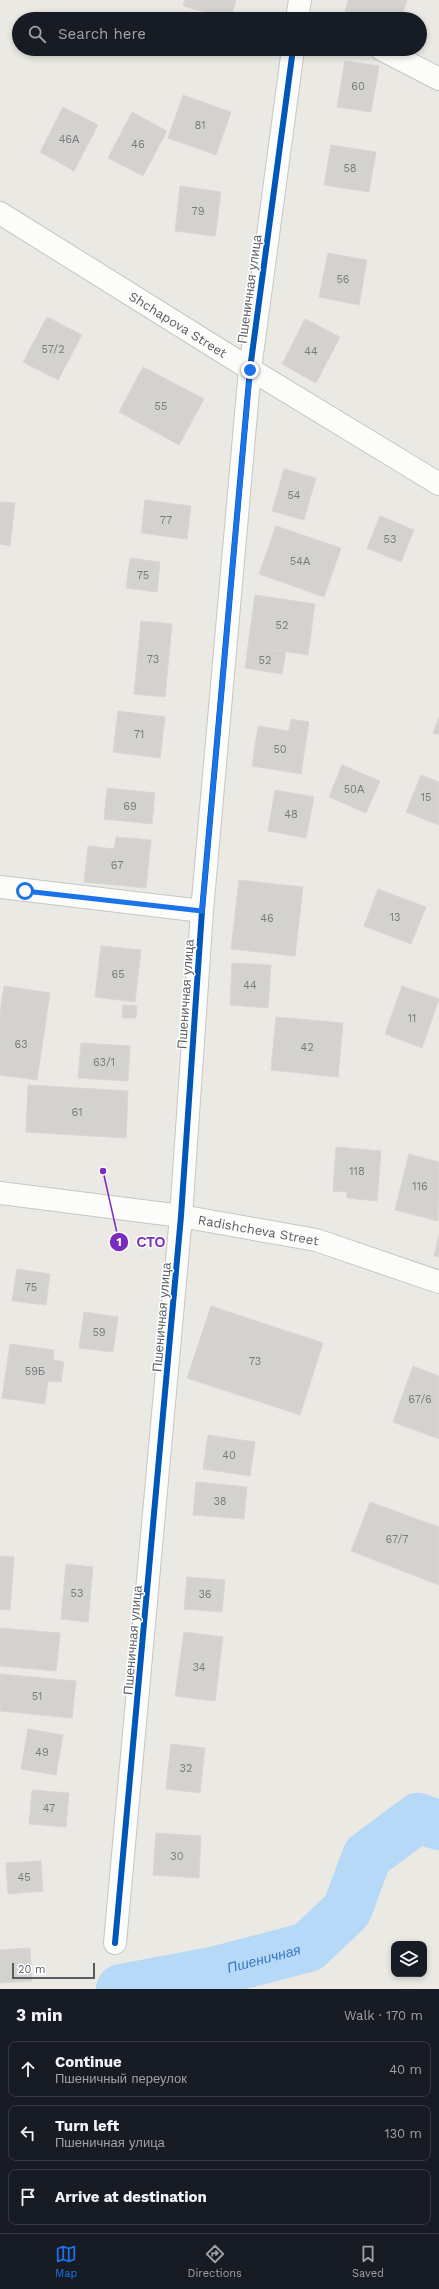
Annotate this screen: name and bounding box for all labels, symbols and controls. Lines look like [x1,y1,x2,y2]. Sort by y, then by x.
search box [12,12,427,56]
icon: search [26,23,48,45]
text: Search here [58,25,146,43]
house number: 60 [351,80,365,93]
house number: 81 [194,119,206,132]
house number: 46А [59,133,80,146]
house number: 46 [131,138,145,151]
house number: 58 [343,162,357,175]
house number: 79 [192,205,205,218]
street label: Пшеничная улица [234,233,265,345]
house number: 56 [336,273,350,286]
street label: Shchapova Street [126,288,230,361]
house number: 57/2 [41,343,65,356]
house number: 44 [304,345,318,358]
route end [241,361,259,379]
house number: 55 [155,400,167,413]
house number: 54 [287,489,301,502]
house number: 77 [160,514,172,527]
house number: 53 [384,533,396,546]
house number: 54А [290,555,311,568]
house number: 75 [137,569,149,582]
house number: 52 [276,619,288,632]
house number: 73 [147,653,159,666]
house number: 52 [259,654,271,667]
house number: 71 [134,728,144,741]
house number: 50 [273,743,287,756]
house number: 50А [344,783,365,796]
house number: 15 [421,791,431,804]
house number: 69 [123,800,137,813]
house number: 48 [284,808,298,821]
house number: 67 [111,859,123,872]
route start [16,882,34,900]
house number: 13 [390,911,400,924]
house number: 46 [260,912,274,925]
street label: Пшеничная улица [174,938,197,1049]
house number: 65 [111,968,125,981]
house number: 44 [243,979,257,992]
house number: 11 [408,1012,416,1025]
house number: 63 [14,1038,28,1051]
house number: 42 [300,1041,314,1054]
house number: 63/1 [93,1056,115,1069]
house number: 61 [72,1106,82,1119]
house number: 118 [349,1165,365,1178]
house number: 116 [412,1180,428,1193]
street label: Radishcheva Street [197,1212,320,1248]
callout: СТО [109,1229,174,1255]
text: СТО [137,1234,166,1250]
text: 1 [116,1235,122,1249]
street label: Пшеничная улица [149,1261,174,1372]
house number: 75 [25,1281,37,1294]
house number: 59 [92,1326,106,1339]
house number: 73 [249,1355,261,1368]
house number: 59Б [25,1365,45,1378]
house number: 67/6 [408,1393,432,1406]
house number: 40 [222,1449,236,1462]
house number: 38 [213,1495,227,1508]
house number: 67/7 [385,1533,409,1546]
street label: Пшеничная улица [120,1584,145,1695]
house number: 53 [71,1587,83,1600]
house number: 36 [198,1588,212,1601]
house number: 34 [192,1661,206,1674]
house number: 51 [32,1690,42,1703]
house number: 49 [35,1746,49,1759]
house number: 32 [180,1762,192,1775]
house number: 47 [43,1802,55,1815]
house number: 30 [170,1850,184,1863]
house number: 45 [17,1871,31,1884]
water label: Пшеничная [225,1941,303,1976]
map controls [391,1941,427,1977]
button: layers [391,1941,427,1977]
scale bar [12,1961,95,1980]
text: 20 m [18,1963,46,1976]
text: 3 min [16,2005,62,2025]
text: Walk · 170 m [344,2008,423,2023]
text: Continue [55,2053,122,2071]
icon: ahead [17,2058,39,2080]
text: 40 m [389,2062,422,2077]
text: Пшеничный переулок [55,2071,187,2086]
text: Turn left [55,2117,119,2135]
icon: left [17,2122,39,2144]
text: 130 m [384,2126,422,2141]
text: Пшеничная улица [55,2135,165,2150]
icon: arrive [17,2186,39,2208]
text: Arrive at destination [55,2188,207,2206]
tab: Map [55,2243,77,2280]
tab: Directions [188,2243,242,2280]
tab: Saved [352,2243,384,2280]

